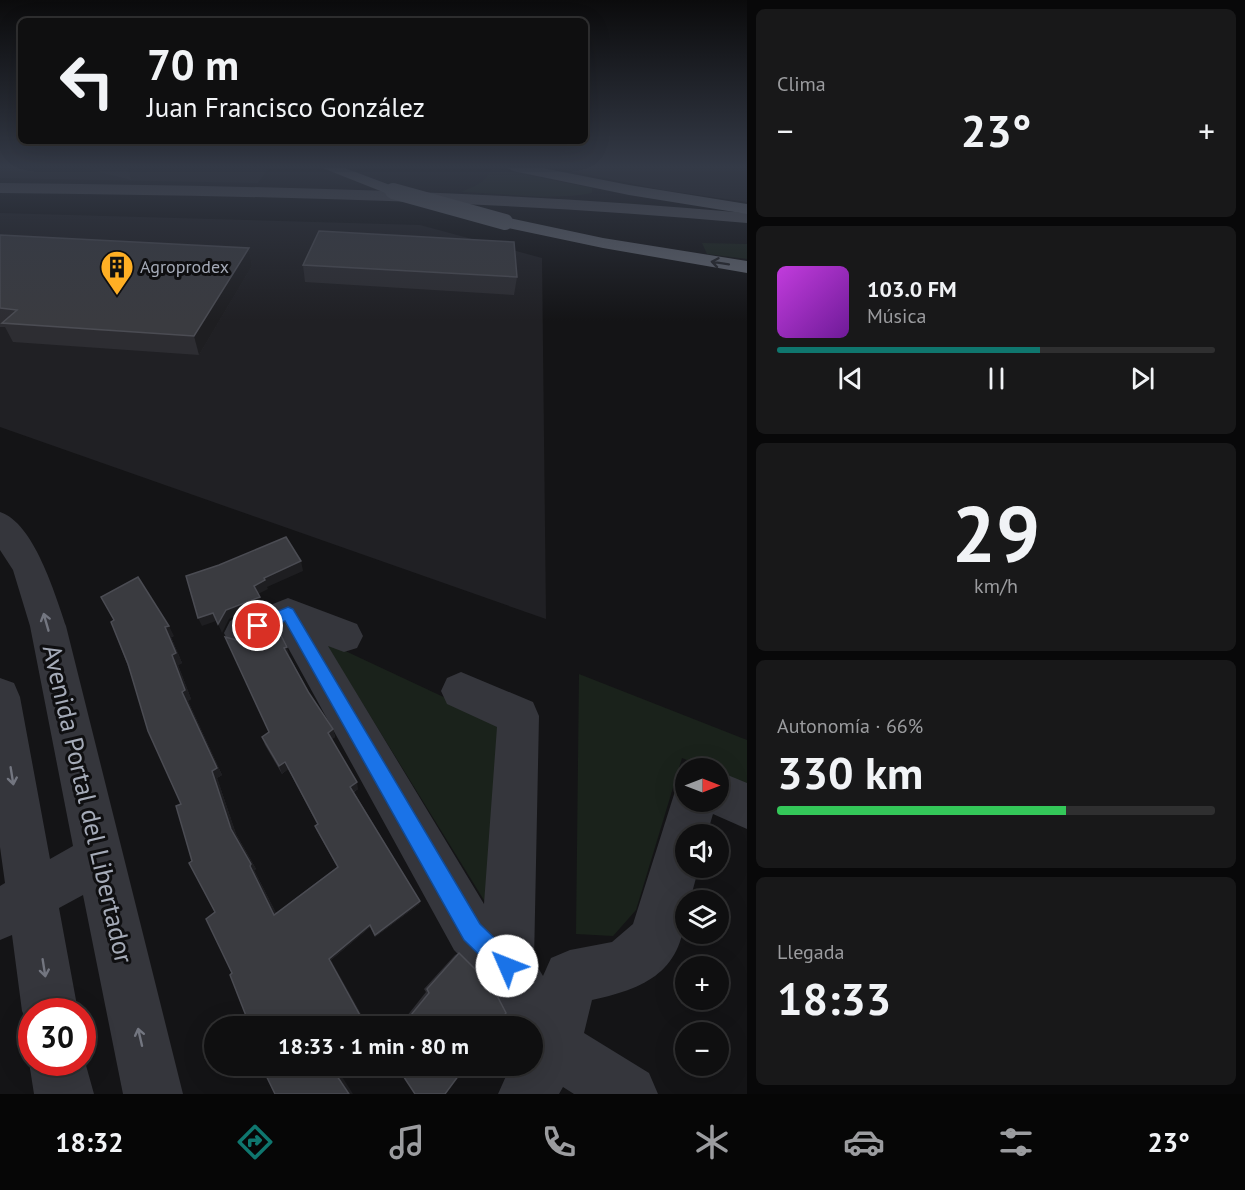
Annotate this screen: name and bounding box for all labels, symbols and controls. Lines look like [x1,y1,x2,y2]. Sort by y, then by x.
text: 70 m [147,37,239,92]
icon: left [48,42,126,120]
text: Clima [777,71,826,97]
text: Juan Francisco González [147,90,425,124]
text: 23° [961,101,1031,159]
text: − [777,109,794,152]
text: + [1198,109,1215,152]
building icon: Agroprodex [99,249,135,296]
place label: Agroprodex [140,255,229,278]
one-way arrow [711,257,730,268]
text: 103.0 FM [867,275,957,303]
text: Música [867,303,926,329]
icon: previous [834,362,867,395]
icon: pause [980,362,1013,395]
icon: next [1126,362,1159,395]
text: 29 [952,483,1040,584]
text: km/h [974,573,1018,599]
pin [232,600,283,651]
icon: arrive [241,609,274,642]
one-way arrow [40,612,51,631]
street label: Avenida Portal del Libertador [36,642,141,966]
text: Autonomía · 66% [777,713,923,739]
text: 330 km [777,743,923,801]
north arrow [675,758,729,812]
map controls [675,758,729,1076]
one-way arrow [7,765,18,785]
button: sound [675,824,729,878]
button: layers [675,890,729,944]
position arrow [475,934,539,998]
text: Llegada [777,939,844,965]
button: + [675,956,729,1010]
one-way arrow [38,958,49,978]
text: 18:33 [777,969,891,1027]
speed limit sign: 30 [18,998,96,1076]
button: − [675,1022,729,1076]
one-way arrow [134,1028,146,1047]
text: 18:33 · 1 min · 80 m [278,1032,469,1060]
icon: directions [234,1121,276,1163]
icon: music [386,1121,428,1163]
icon: phone [538,1121,580,1163]
icon: climate [691,1121,733,1163]
icon: car [843,1121,885,1163]
icon: filters [995,1121,1037,1163]
text: 18:32 [55,1125,124,1159]
text: 23° [1147,1125,1190,1159]

